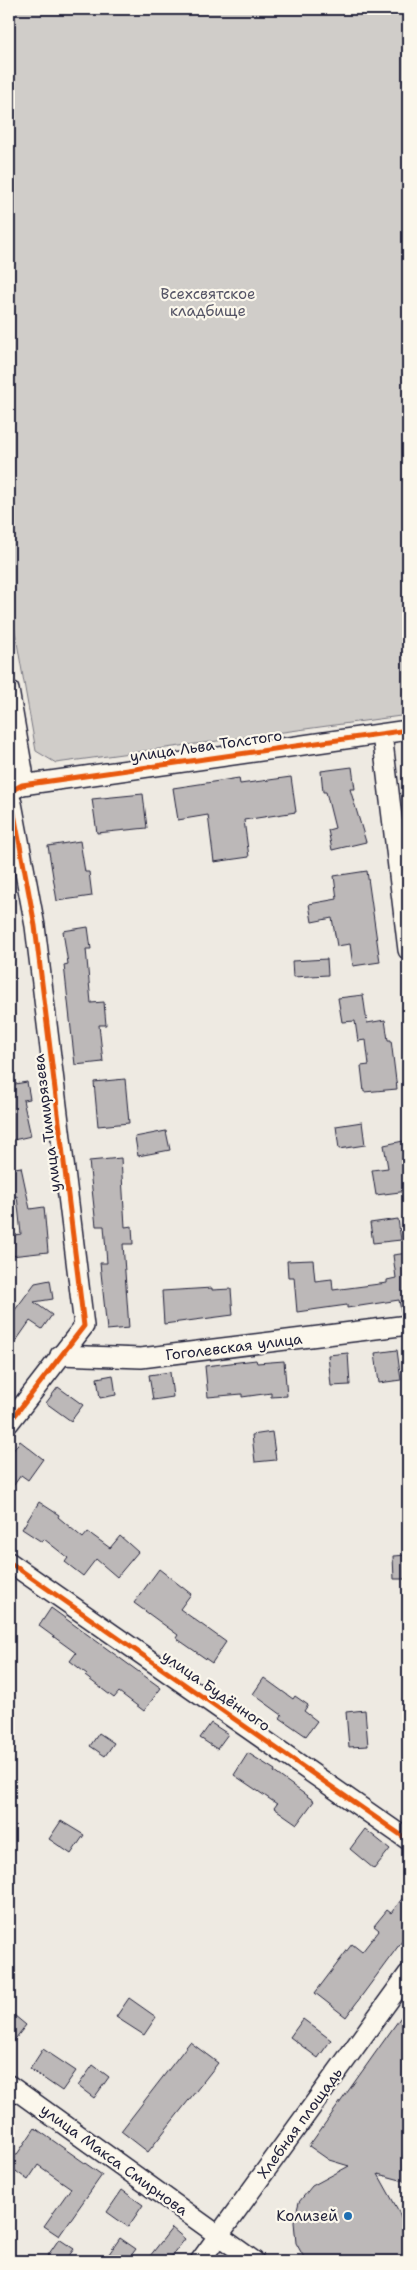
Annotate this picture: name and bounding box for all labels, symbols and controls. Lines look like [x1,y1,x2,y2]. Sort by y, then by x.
park label: Всехсвятское кладбище [161,284,255,321]
street label: улица Льва Толстого [129,725,283,767]
street label: улица Тимирязева [29,1052,65,1193]
street label: Гоголевская улица [165,1329,304,1365]
street label: улица Будённого [158,1646,274,1736]
street label: Хлебная площадь [253,2063,347,2183]
street label: улица Макса Смирнова [36,2100,192,2221]
place label: Колизей [276,2206,338,2226]
marker: Колизей [342,2210,354,2222]

